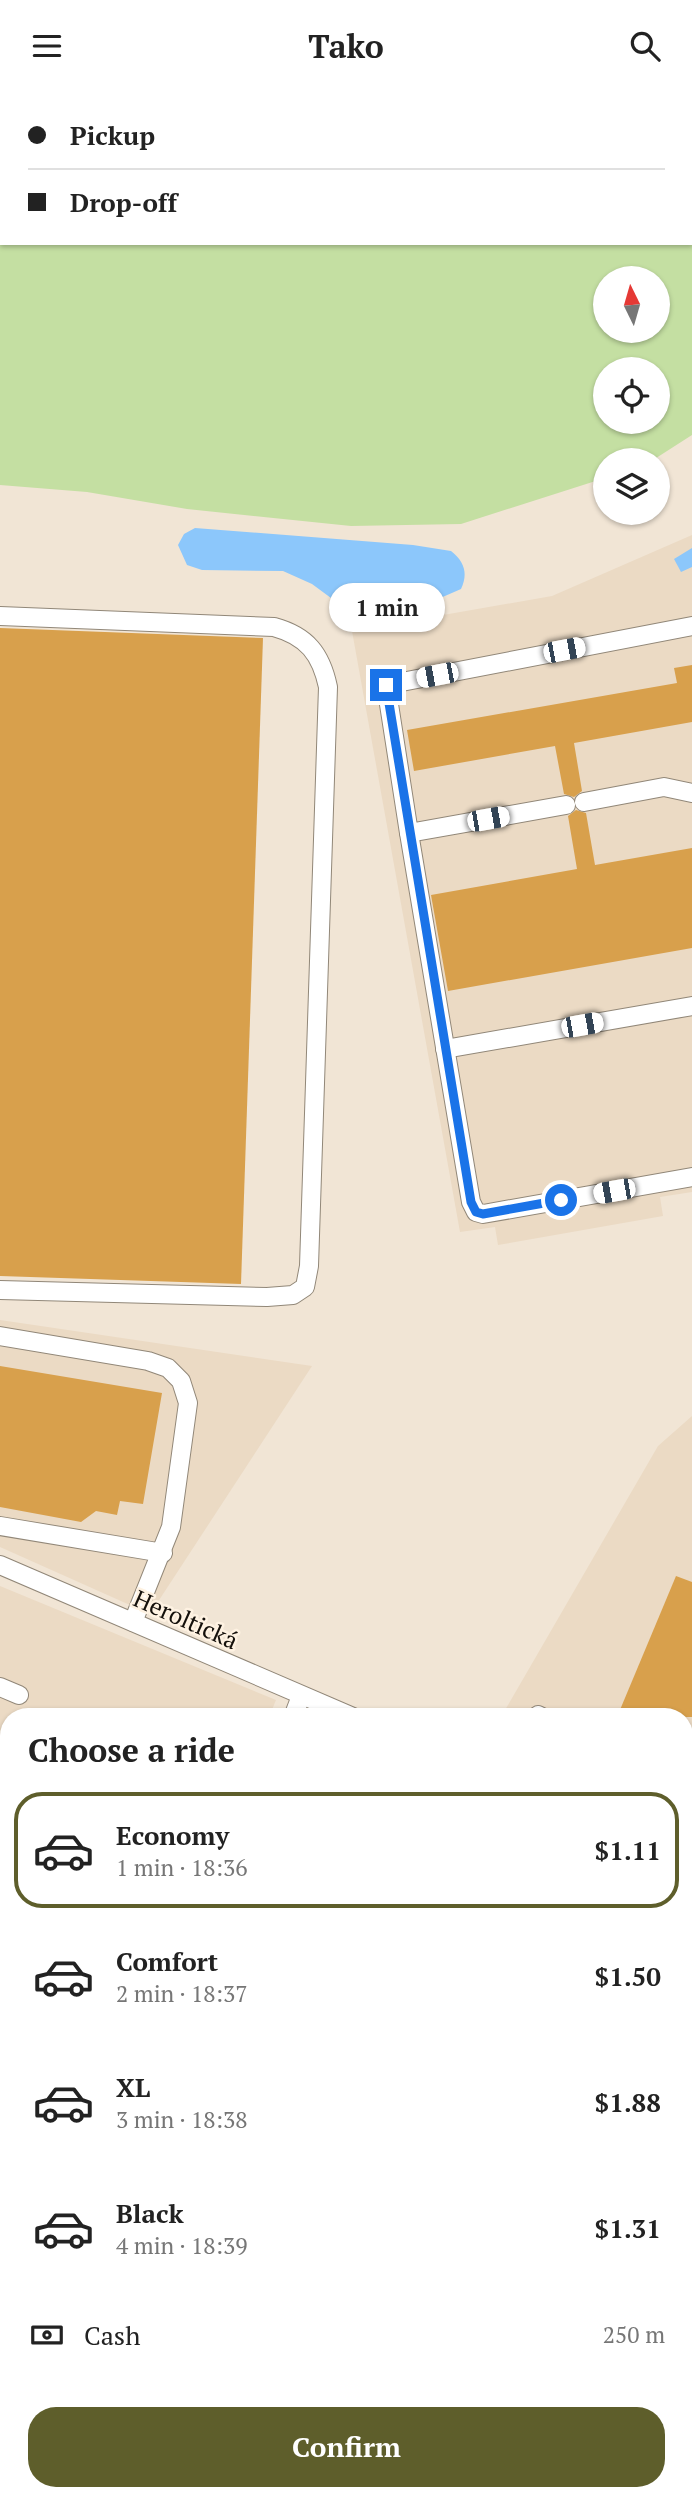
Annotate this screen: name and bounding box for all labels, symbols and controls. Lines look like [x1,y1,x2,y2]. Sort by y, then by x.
text: Tako [308,25,384,67]
icon: menu [28,27,66,65]
icon: search [626,27,664,65]
text: Pickup [70,118,155,152]
text: Drop-off [70,185,177,219]
north arrow [593,266,670,343]
map controls [593,266,670,525]
button: locate [593,357,670,434]
button: layers [593,448,670,525]
callout: 1 min [328,583,444,633]
text: 1 min [356,592,418,623]
car [542,636,587,664]
car [415,661,460,689]
route end [370,669,402,701]
car [466,805,511,833]
car [560,1011,605,1039]
car [592,1177,637,1205]
route start [545,1184,577,1216]
street label: Heroltická [129,1582,243,1656]
text: Choose a ride [28,1729,235,1771]
text: Economy [116,1818,229,1852]
icon: car [32,1819,95,1882]
text: $1.11 [595,1833,661,1867]
text: 1 min · 18:36 [116,1852,248,1883]
text: Comfort [116,1944,218,1978]
icon: car [32,1945,95,2008]
text: $1.50 [595,1959,661,1993]
text: 2 min · 18:37 [116,1978,248,2009]
text: XL [116,2070,150,2104]
icon: car [32,2071,95,2134]
text: $1.88 [595,2085,661,2119]
text: 3 min · 18:38 [116,2104,248,2135]
text: Black [116,2196,184,2230]
icon: car [32,2197,95,2260]
text: $1.31 [595,2211,661,2245]
text: 4 min · 18:39 [116,2230,248,2261]
icon: cash [28,2316,66,2354]
text: Cash [84,2318,140,2352]
text: 250 m [603,2319,665,2350]
button: Confirm [28,2407,665,2487]

